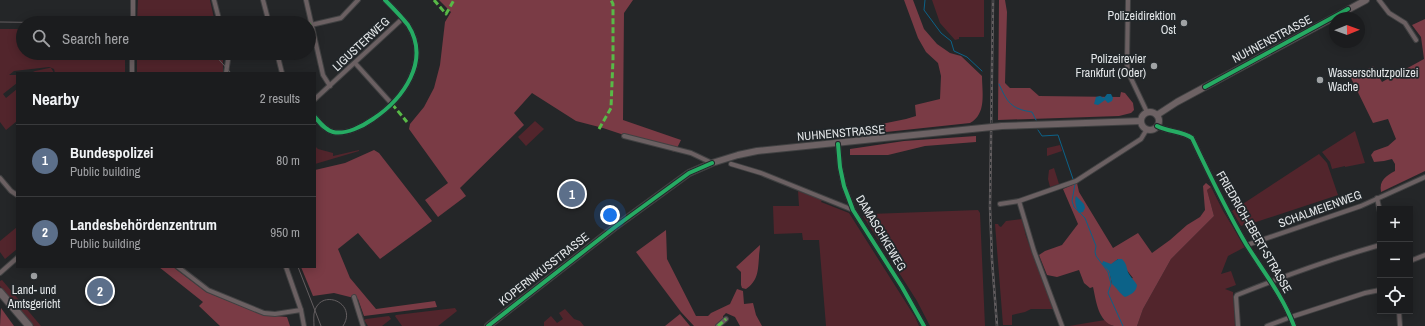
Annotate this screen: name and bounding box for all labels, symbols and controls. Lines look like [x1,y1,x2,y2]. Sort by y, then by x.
place label: Polizeidirektion Ost [1108,8,1176,38]
street label: NUHNENSTRASSE [1229,11,1315,67]
north arrow [1329,12,1365,48]
street label: LIGUSTERWEG [329,13,393,75]
search box [16,16,316,60]
marker: Polizeidirektion Ost [1179,18,1189,28]
icon: search [30,27,52,49]
text: Search here [62,28,129,49]
place label: Polizeirevier Frankfurt (Oder) [1075,51,1147,81]
marker: Polizeirevier Frankfurt (Oder) [1149,61,1159,71]
place label: Wasserschutzpolizei Wache [1328,65,1418,95]
marker: Wasserschutzpolizei Wache [1315,75,1325,85]
text: Nearby [32,87,79,110]
text: 2 results [260,90,300,107]
street label: NUHNENSTRASSE [796,121,886,145]
text: Bundespolizei [70,142,153,163]
text: 1 [42,152,48,169]
text: 80 m [276,152,300,169]
text: Public building [70,163,141,180]
street label: FRIEDRICH-EBERT-STRASSE [1213,168,1295,296]
pin: 1 [559,179,585,209]
street label: SCHALMEIENWEG [1276,187,1364,231]
street label: DAMASCHKEWEG [852,192,910,274]
your location [600,205,620,225]
map controls [1377,206,1413,314]
button: + [1377,206,1413,242]
text: Landesbehördenzentrum [70,214,217,235]
text: 2 [42,224,48,241]
text: 950 m [270,224,300,241]
street label: KOPERNIKUSSTRASSE [496,229,592,309]
text: Public building [70,235,141,252]
button: − [1377,242,1413,278]
marker: Land- und Amtsgericht [29,271,39,281]
pin: 2 [87,276,113,306]
button: locate [1377,278,1413,314]
place label: Land- und Amtsgericht [7,282,61,312]

